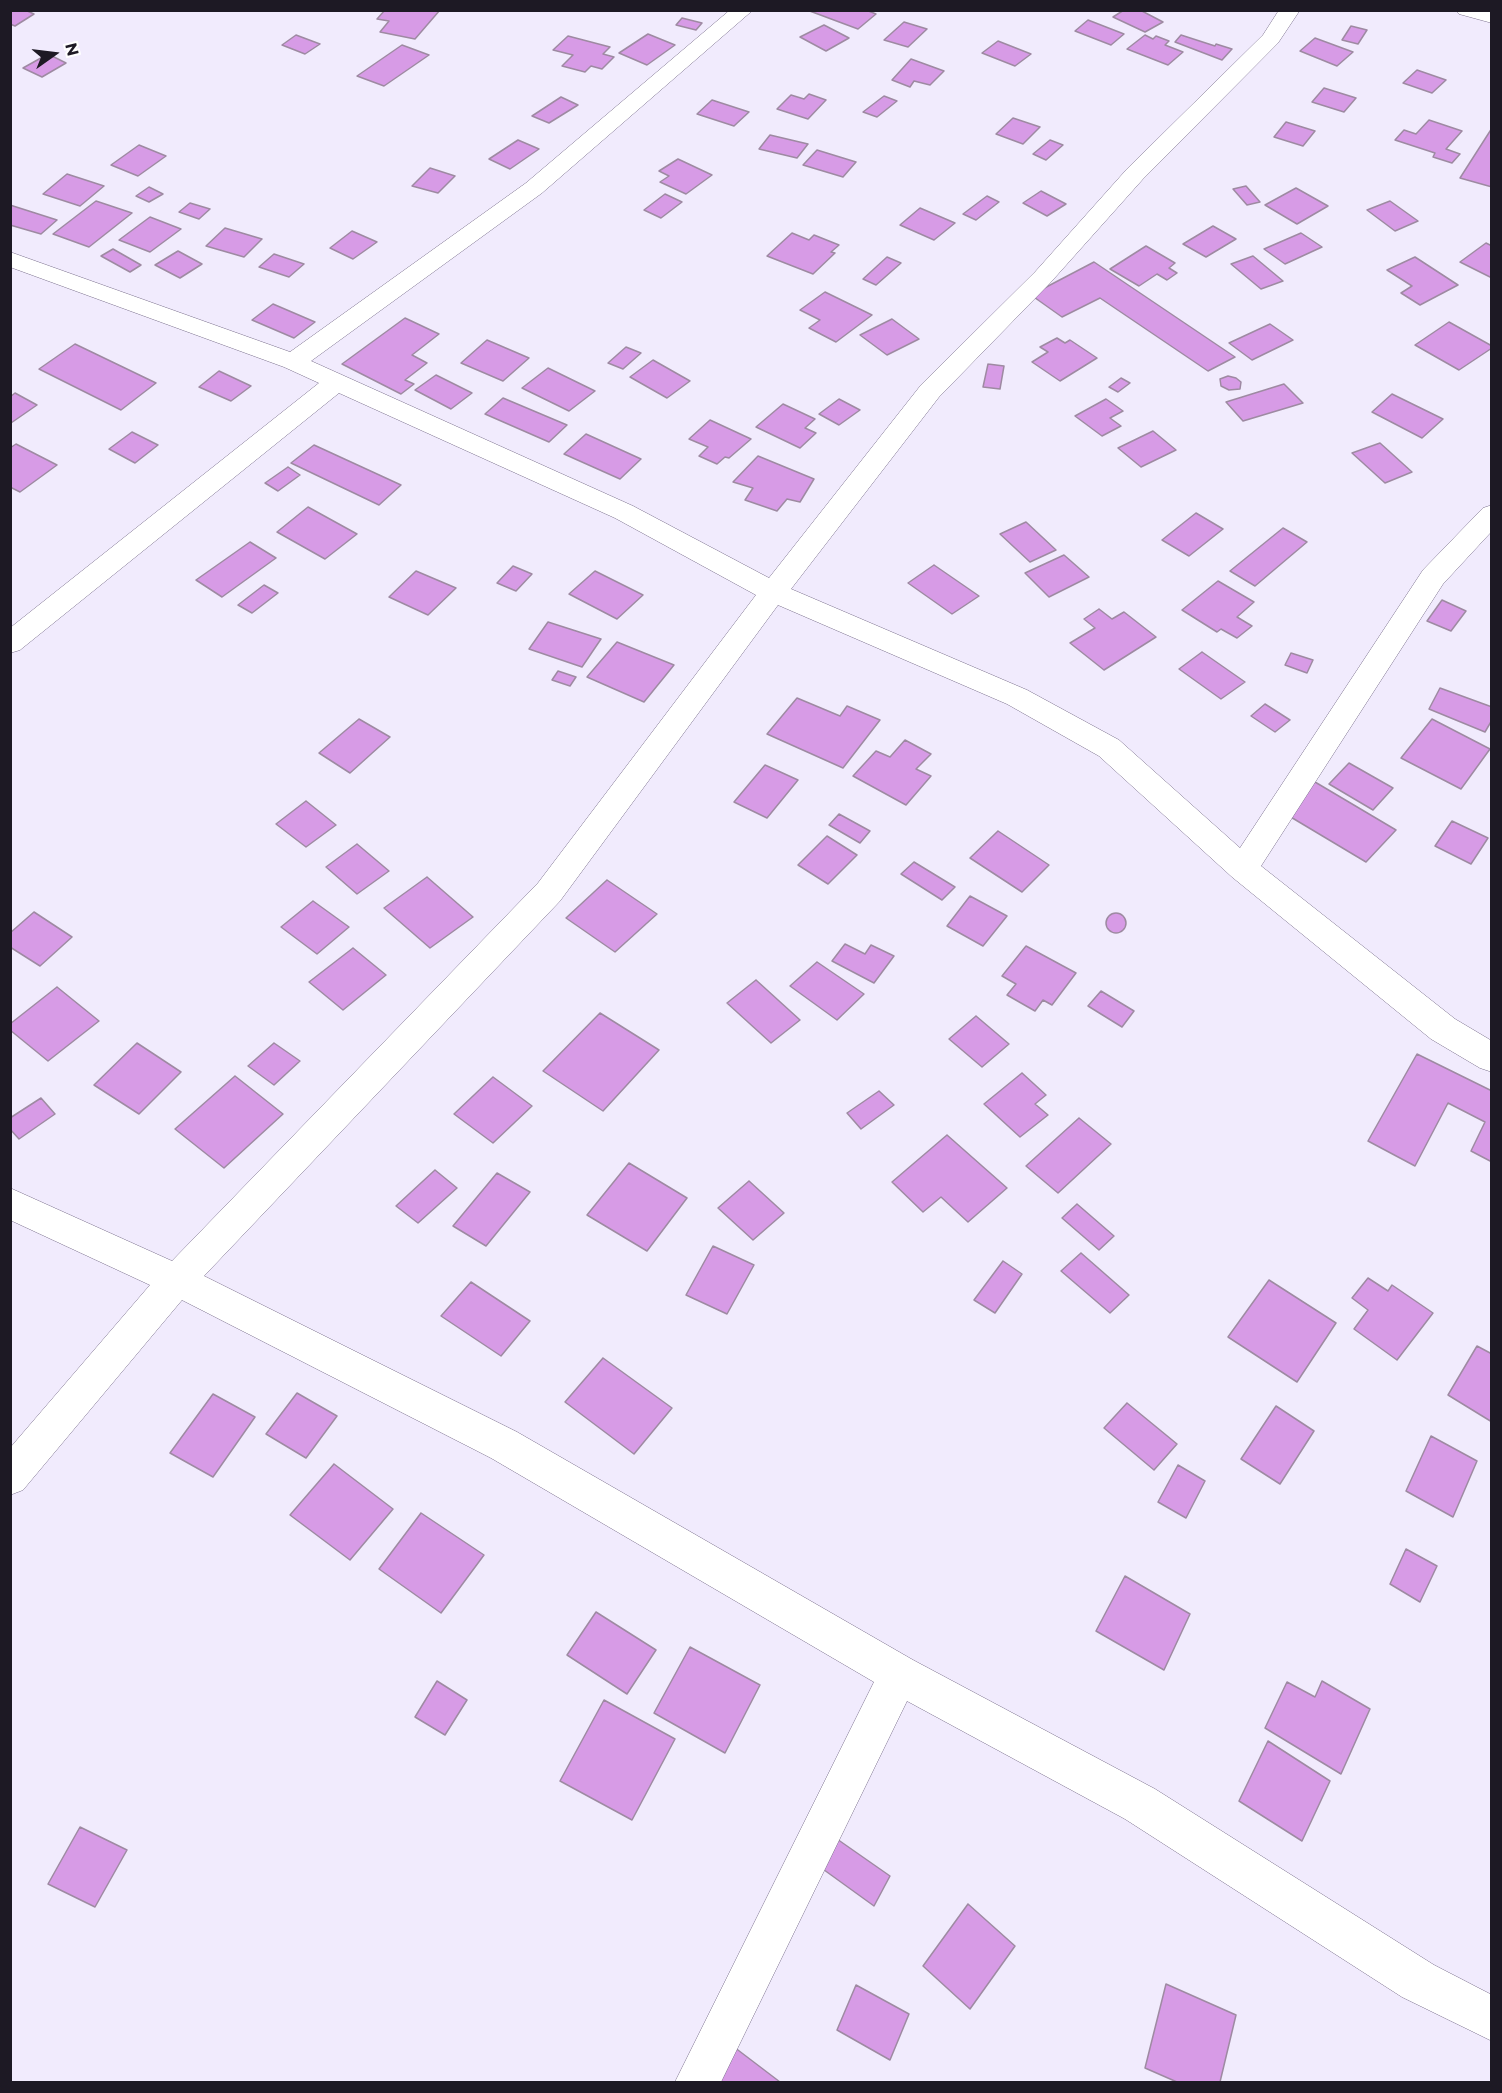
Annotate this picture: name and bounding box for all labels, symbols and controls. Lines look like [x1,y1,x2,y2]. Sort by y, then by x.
north arrow [24,24,84,84]
text: N [61,41,83,58]

